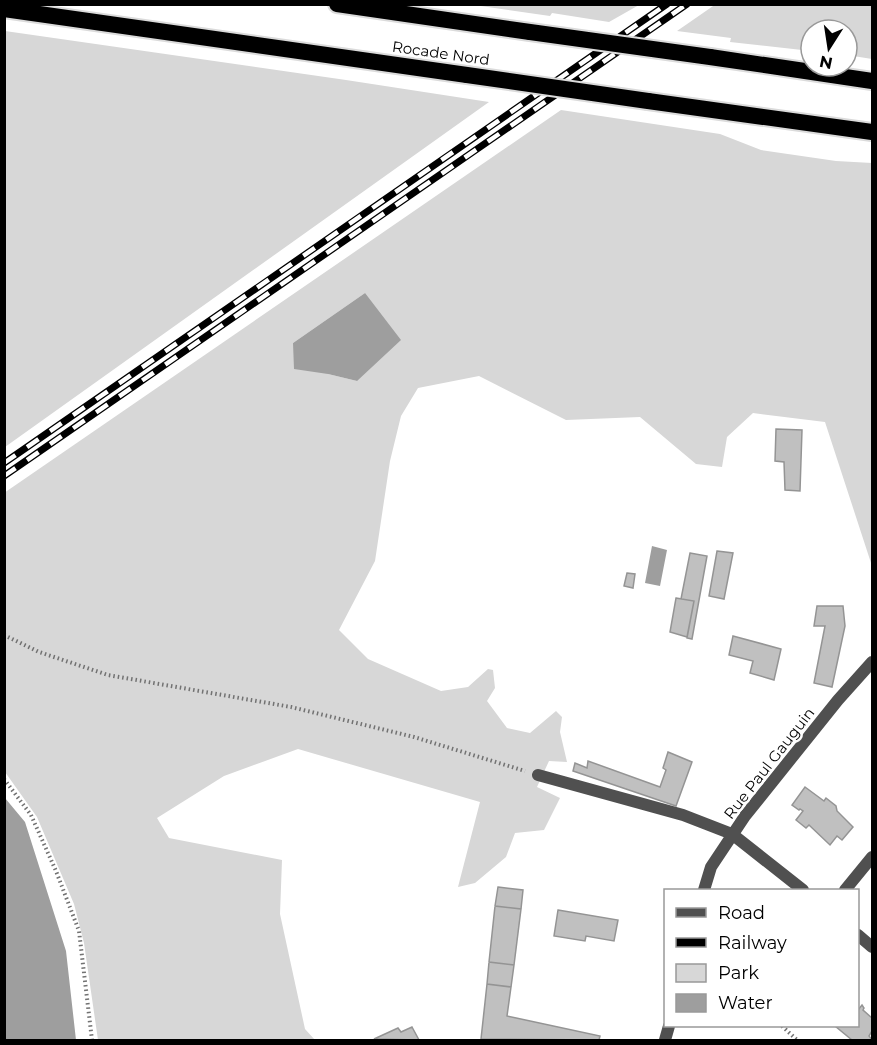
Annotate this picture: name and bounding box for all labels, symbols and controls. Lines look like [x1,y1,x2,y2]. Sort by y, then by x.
north arrow [799,18,859,78]
street label: Rocade Nord [391,37,491,69]
text: N [818,52,834,73]
street label: Rue Paul Gauguin [720,703,818,823]
legend [664,889,859,1027]
text: Road [718,902,765,924]
text: Railway [718,932,787,954]
text: Park [718,962,759,984]
text: Water [718,992,773,1014]

